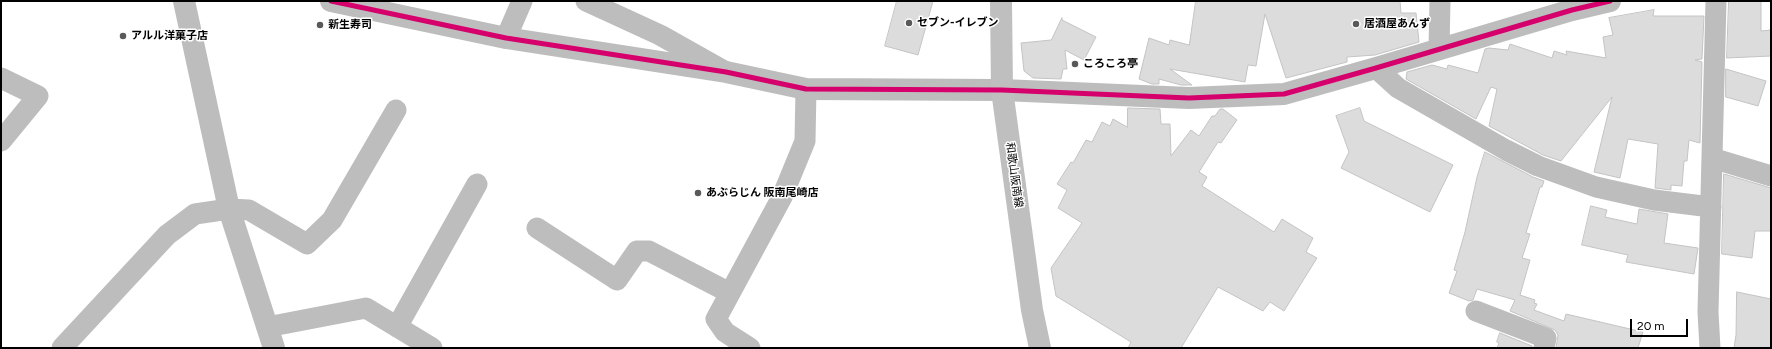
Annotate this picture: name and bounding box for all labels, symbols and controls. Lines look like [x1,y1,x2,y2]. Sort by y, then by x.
place label: セブン-イレブン [917,16,998,30]
place label: 居酒屋あんず [1364,17,1430,31]
place label: 新生寿司 [328,18,372,32]
marker: セブン-イレブン [904,18,914,28]
marker: 居酒屋あんず [1351,19,1361,29]
marker: 新生寿司 [315,20,325,30]
place label: アルル洋菓子店 [131,29,208,43]
marker: アルル洋菓子店 [118,31,128,41]
place label: ころころ亭 [1083,57,1138,71]
marker: ころころ亭 [1070,59,1080,69]
street label: 和歌山阪南線 [1003,141,1025,209]
place label: あぶらじん 阪南尾崎店 [706,186,819,200]
marker: あぶらじん 阪南尾崎店 [693,188,703,198]
scale bar [1632,311,1690,337]
text: 20 m [1637,319,1665,333]

